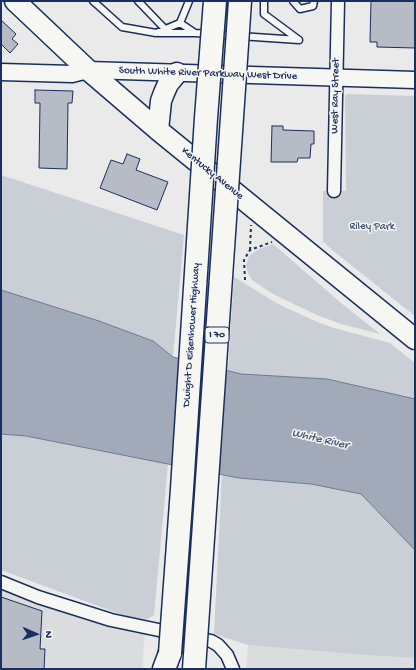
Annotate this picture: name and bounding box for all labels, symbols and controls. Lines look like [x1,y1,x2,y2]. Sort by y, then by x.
street label: West Ray Street [329,58,343,134]
street label: South White River Parkway West Drive [119,64,297,84]
street label: Kentucky Avenue [178,145,246,203]
park label: Riley Park [349,220,395,234]
street label: Dwight D Eisenhower Highway [180,262,204,408]
road number: I 70 [205,327,229,343]
water label: White River [290,426,350,454]
north arrow [16,614,56,654]
text: N [42,631,54,638]

